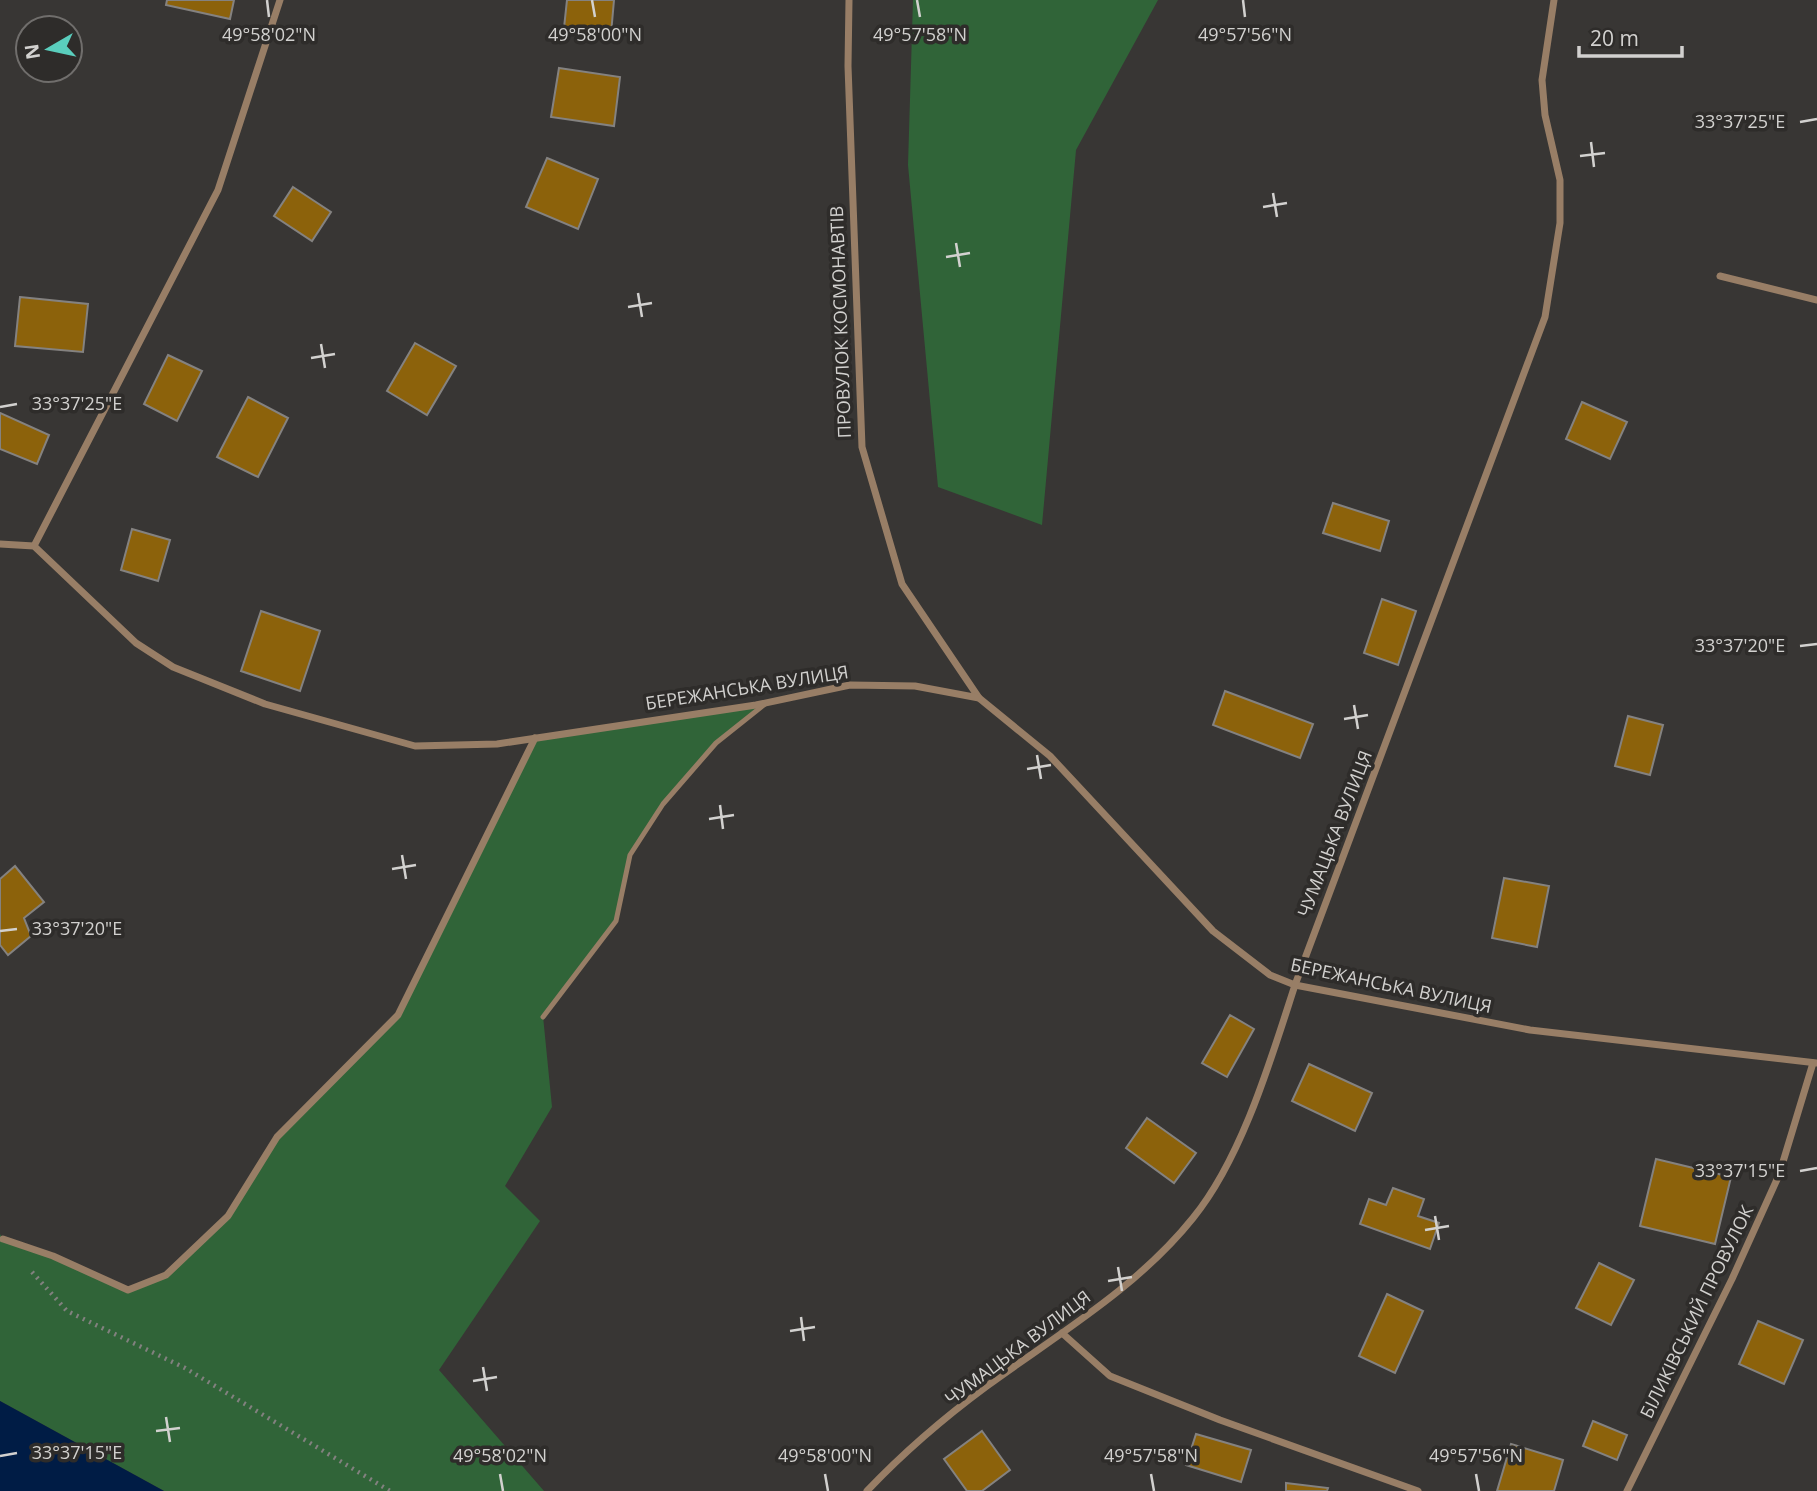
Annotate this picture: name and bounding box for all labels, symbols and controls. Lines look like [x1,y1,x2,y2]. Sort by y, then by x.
north arrow [14,14,84,84]
scale bar [1579,14,1682,58]
text: 49°58'02"N [222,22,316,46]
text: 49°58'00"N [548,22,642,46]
text: 49°57'58"N [873,22,967,46]
text: 49°57'56"N [1198,22,1292,46]
text: 20 m [1590,24,1639,52]
text: N [18,42,46,61]
text: 33°37'25"E [1695,109,1785,133]
street label: ПРОВУЛОК КОСМОНАВТІВ [824,206,856,439]
text: 33°37'25"E [32,391,122,415]
text: 33°37'20"E [1695,633,1785,657]
street label: БЕРЕЖАНСЬКА ВУЛИЦЯ [644,659,850,715]
street label: ЧУМАЦЬКА ВУЛИЦЯ [1291,747,1377,920]
text: 33°37'20"E [32,916,122,940]
street label: БЕРЕЖАНСЬКА ВУЛИЦЯ [1288,952,1494,1018]
text: 33°37'15"E [1695,1158,1785,1182]
street label: БІЛИКІВСЬКИЙ ПРОВУЛОК [1634,1201,1758,1422]
street label: ЧУМАЦЬКА ВУЛИЦЯ [940,1284,1095,1410]
text: 33°37'15"E [32,1440,122,1464]
text: 49°58'02"N [453,1443,547,1467]
text: 49°58'00"N [778,1443,872,1467]
text: 49°57'58"N [1104,1443,1198,1467]
text: 49°57'56"N [1429,1443,1523,1467]

